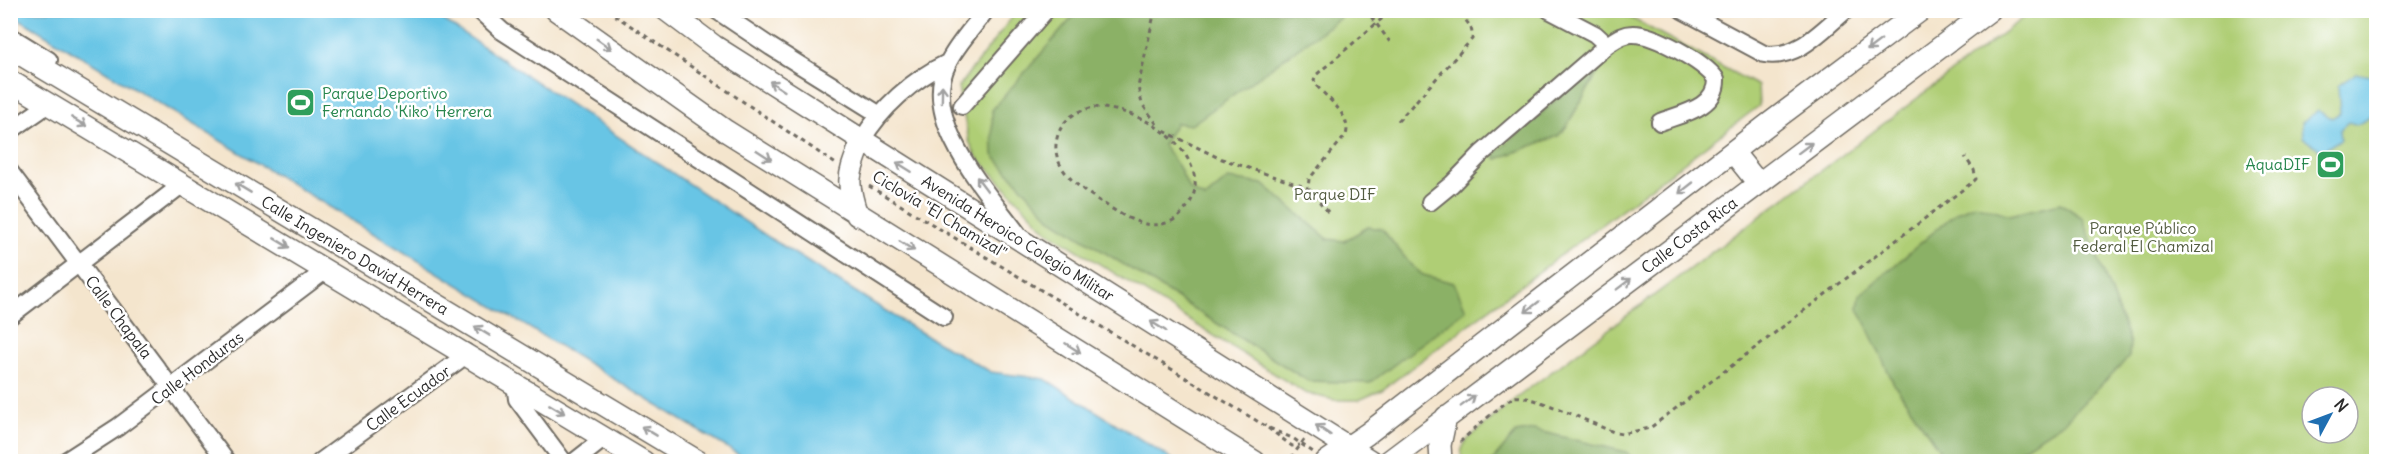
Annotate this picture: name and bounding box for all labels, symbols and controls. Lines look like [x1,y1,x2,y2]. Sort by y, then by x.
one-way arrow [595,38,611,50]
one-way arrow [1867,39,1883,52]
one-way arrow [769,80,786,92]
place label: Parque Deportivo Fernando 'Kiko' Herrera [322,83,492,121]
one-way arrow [936,85,948,105]
sports icon: Parque Deportivo Fernando 'Kiko' Herrera [285,86,317,118]
one-way arrow [70,116,87,128]
one-way arrow [1796,142,1812,155]
sports icon: AquaDIF [2315,148,2347,180]
one-way arrow [755,150,772,162]
place label: AquaDIF [2245,154,2310,174]
one-way arrow [896,160,913,172]
street label: Ciclovía "El Chamizal" [869,166,1011,262]
street label: Avenida Heroico Colegio Militar [918,170,1118,306]
one-way arrow [975,177,988,193]
one-way arrow [235,181,252,193]
one-way arrow [1679,181,1695,194]
park label: Parque DIF [1294,184,1376,204]
street label: Calle Ingeniero David Herrera [258,191,452,319]
street label: Calle Costa Rica [1637,192,1741,278]
park label: Parque Público Federal El Chamizal [2072,218,2214,256]
one-way arrow [273,238,290,250]
one-way arrow [898,240,915,252]
street label: Calle Chapala [81,271,157,363]
one-way arrow [1616,277,1632,290]
one-way arrow [1524,301,1540,313]
one-way arrow [1150,319,1167,332]
one-way arrow [474,325,491,337]
street label: Calle Honduras [147,327,247,409]
one-way arrow [1064,343,1081,355]
street label: Calle Ecuador [362,360,455,435]
north arrow [2300,385,2360,445]
text: N [2330,394,2352,416]
one-way arrow [1460,395,1476,407]
one-way arrow [548,403,565,415]
one-way arrow [1315,423,1332,436]
one-way arrow [641,425,658,437]

